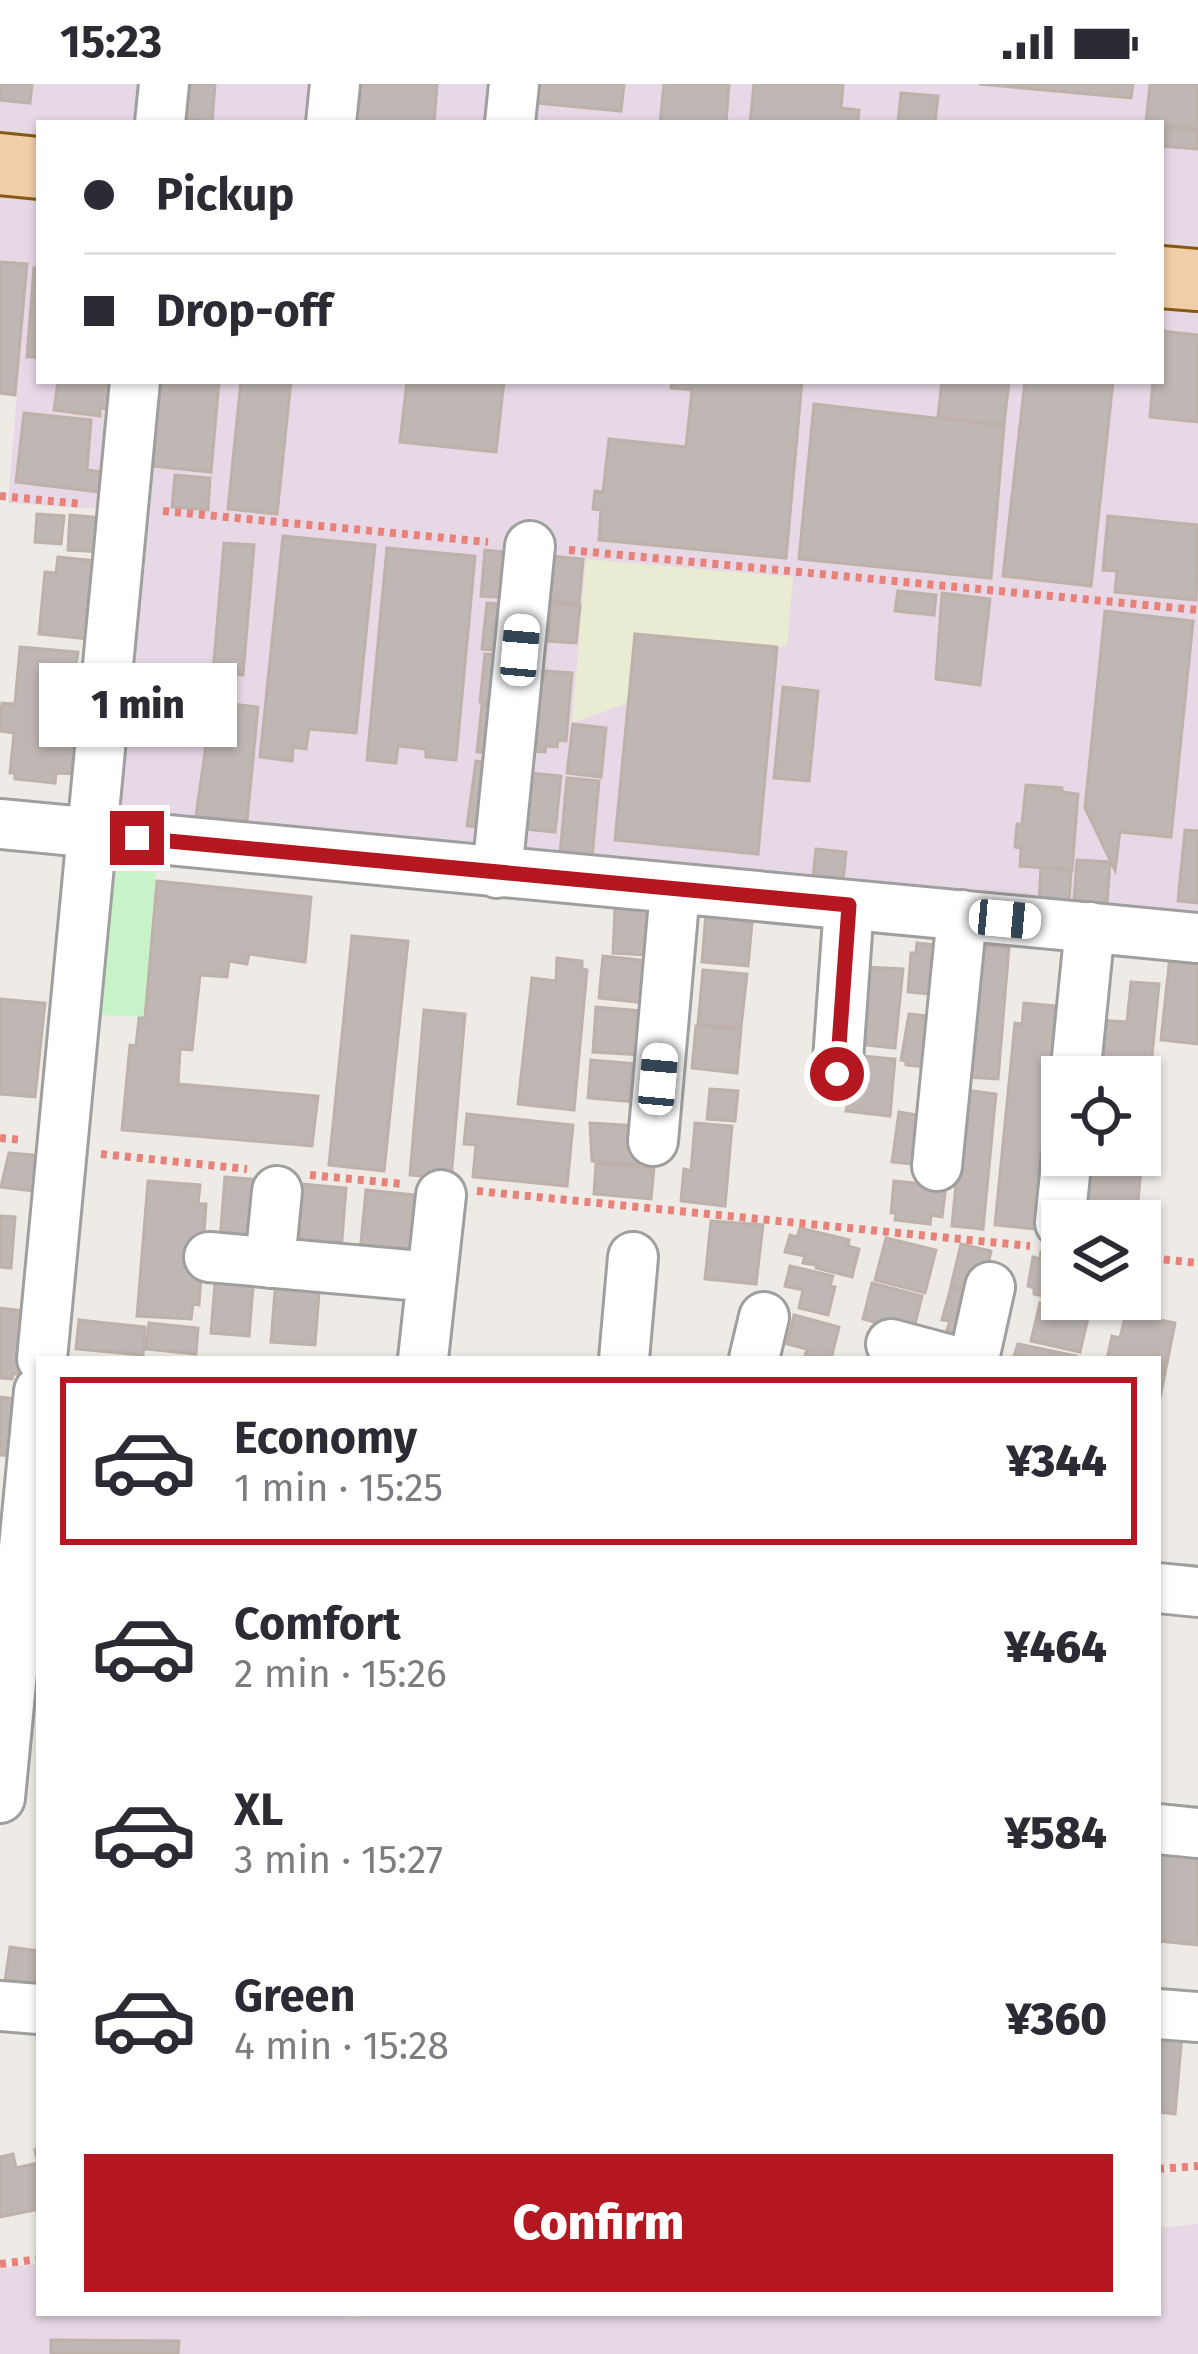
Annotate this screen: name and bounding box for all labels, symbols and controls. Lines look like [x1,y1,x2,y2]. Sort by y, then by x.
text: 15:23 [60,15,162,69]
text: Pickup [156,168,294,222]
text: Drop-off [156,284,332,338]
car [499,613,541,687]
callout: 1 min [38,664,236,748]
text: 1 min [91,682,185,728]
route end [110,811,164,865]
car [968,898,1042,940]
car [637,1042,679,1116]
route start [810,1047,864,1101]
map controls [1041,1056,1161,1320]
button: locate [1041,1056,1161,1176]
button: layers [1041,1200,1161,1320]
icon: car [90,1407,198,1515]
text: Economy [234,1411,417,1465]
text: ¥344 [1006,1434,1107,1488]
text: 1 min · 15:25 [234,1465,443,1511]
icon: car [90,1593,198,1701]
text: Comfort [234,1597,401,1651]
text: ¥464 [1004,1620,1107,1674]
text: 2 min · 15:26 [234,1651,447,1697]
icon: car [90,1779,198,1887]
text: XL [234,1783,283,1837]
text: ¥584 [1004,1806,1107,1860]
text: 3 min · 15:27 [234,1837,443,1883]
icon: car [90,1965,198,2073]
text: Green [234,1969,355,2023]
text: ¥360 [1005,1992,1107,2046]
text: 4 min · 15:28 [234,2023,449,2069]
button: Confirm [84,2154,1113,2292]

